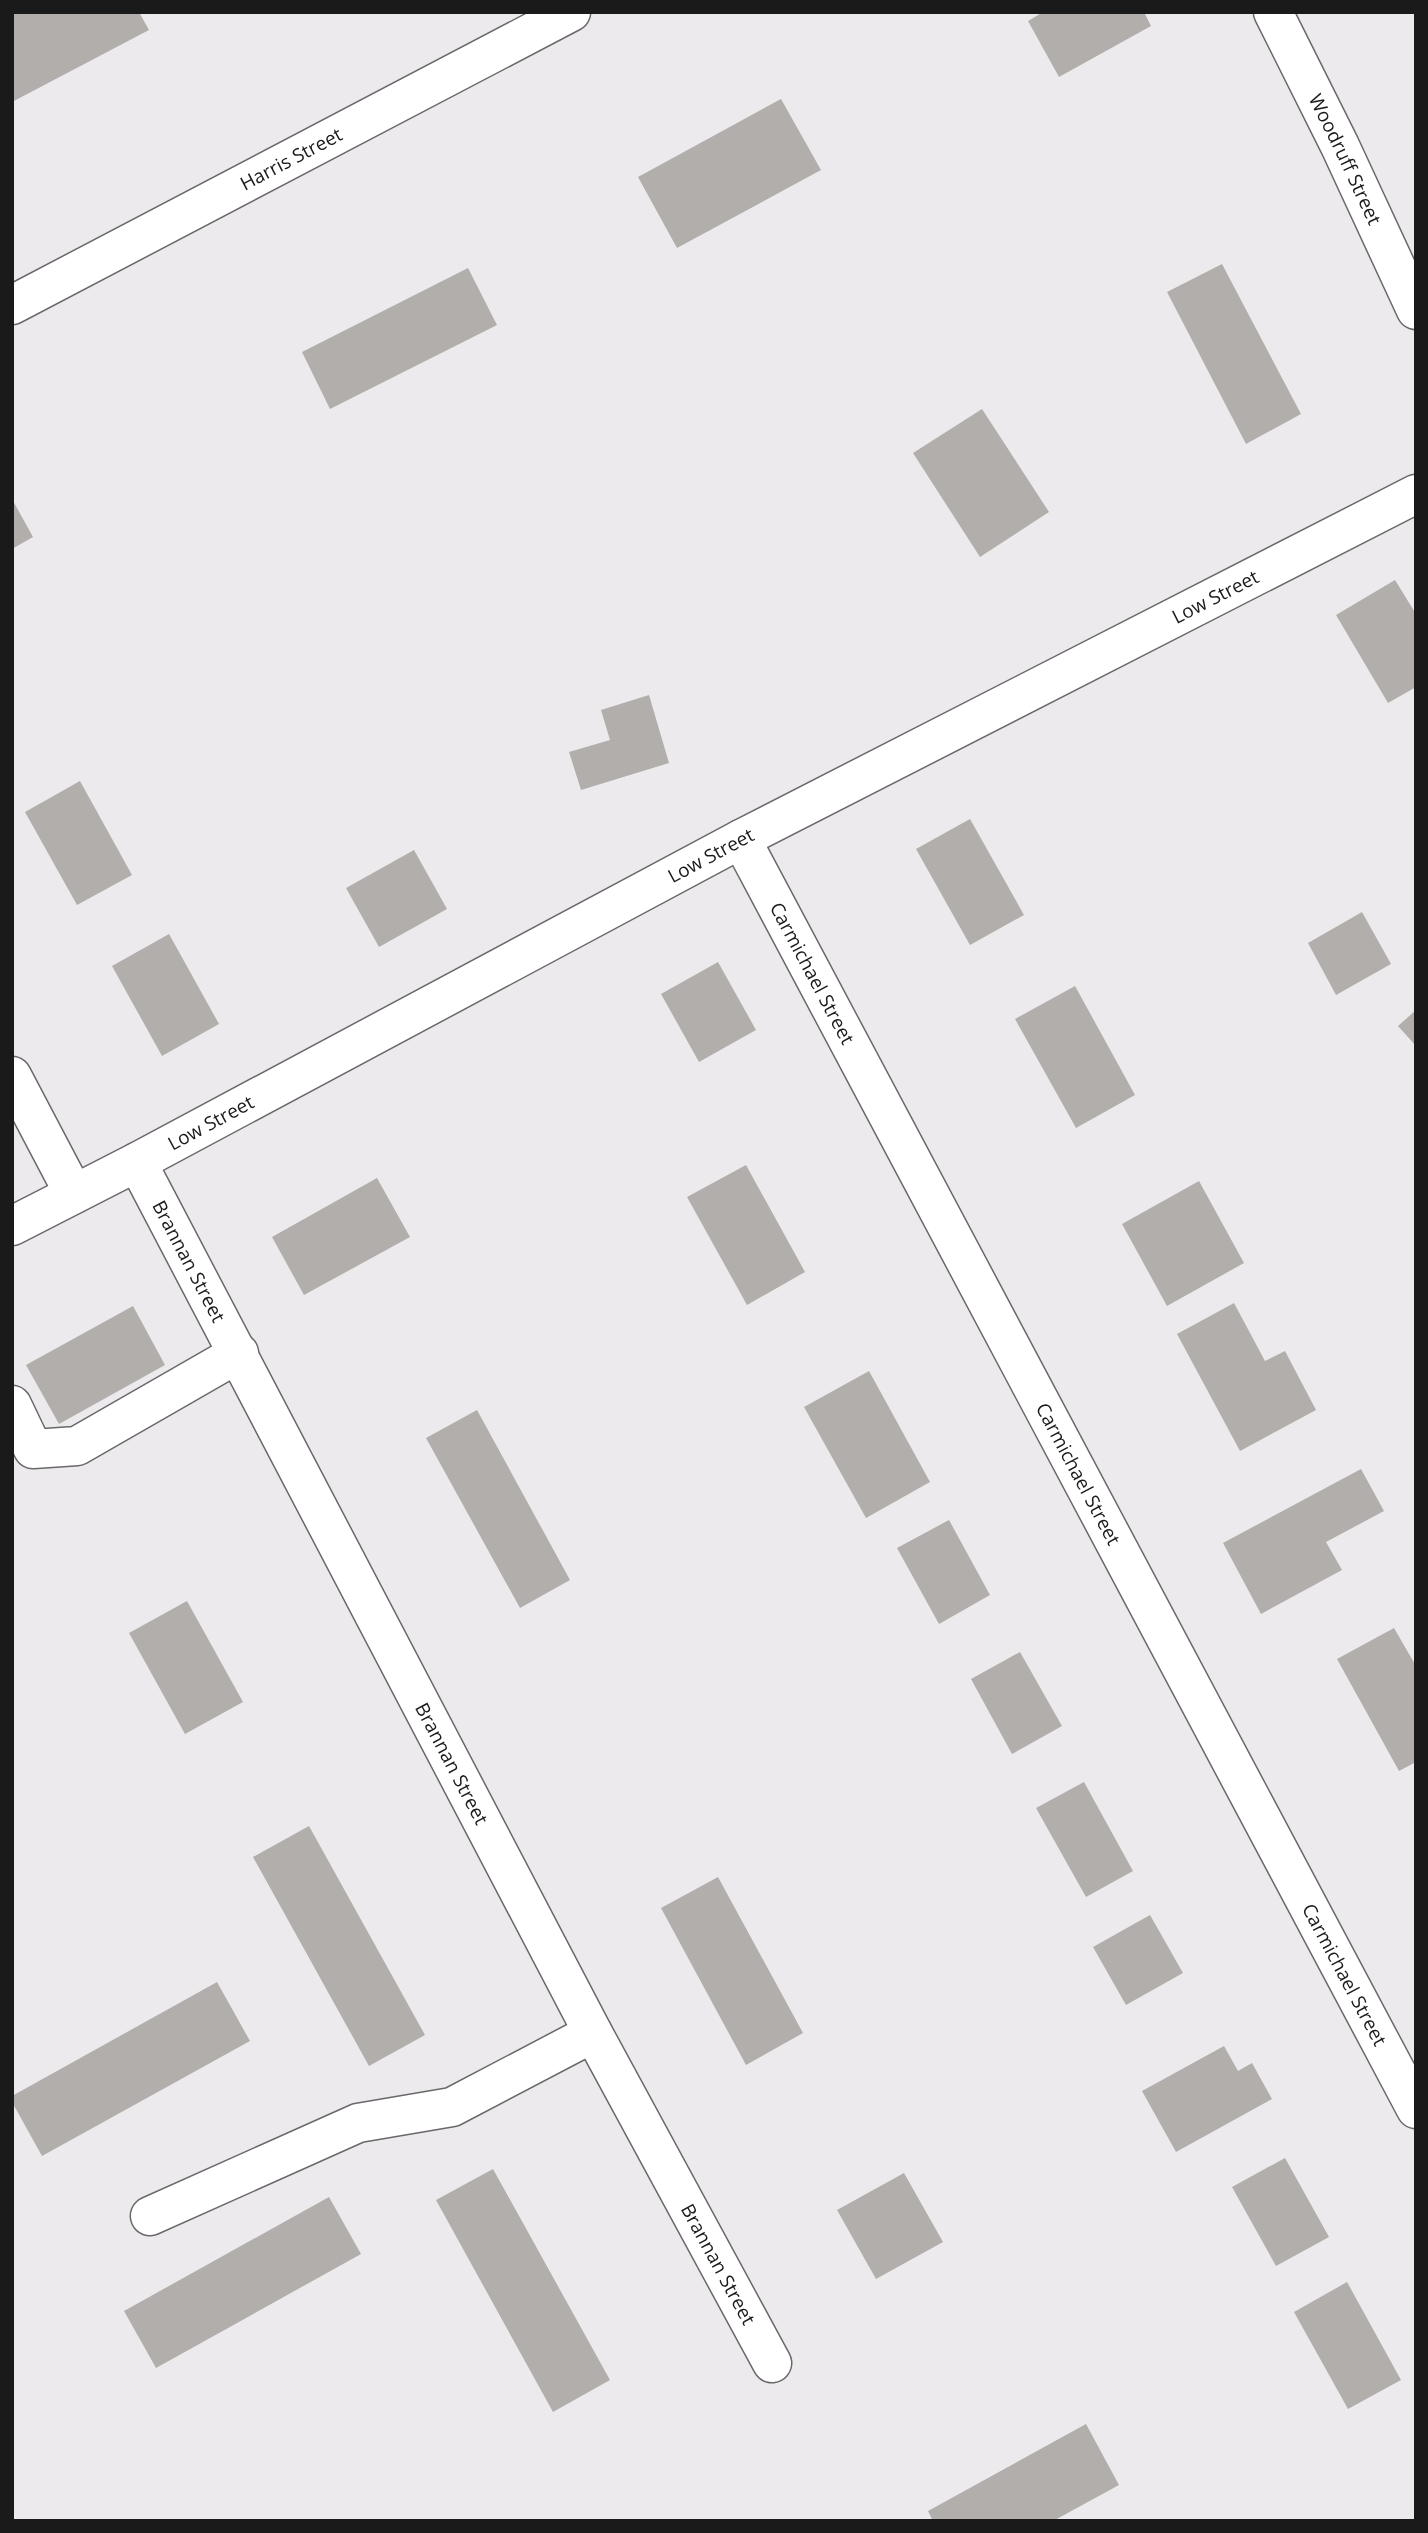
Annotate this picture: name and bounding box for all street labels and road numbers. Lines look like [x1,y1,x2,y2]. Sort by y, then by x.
street label: Woodruff Street [1303,89,1388,229]
street label: Harris Street [235,121,347,196]
street label: Low Street [1167,564,1263,630]
street label: Low Street [663,822,758,889]
street label: Carmichael Street [764,898,861,1049]
street label: Low Street [163,1089,259,1156]
street label: Brannan Street [146,1196,232,1327]
street label: Carmichael Street [1030,1398,1127,1550]
street label: Brannan Street [409,1698,495,1829]
street label: Carmichael Street [1296,1899,1393,2050]
street label: Brannan Street [675,2199,762,2329]

